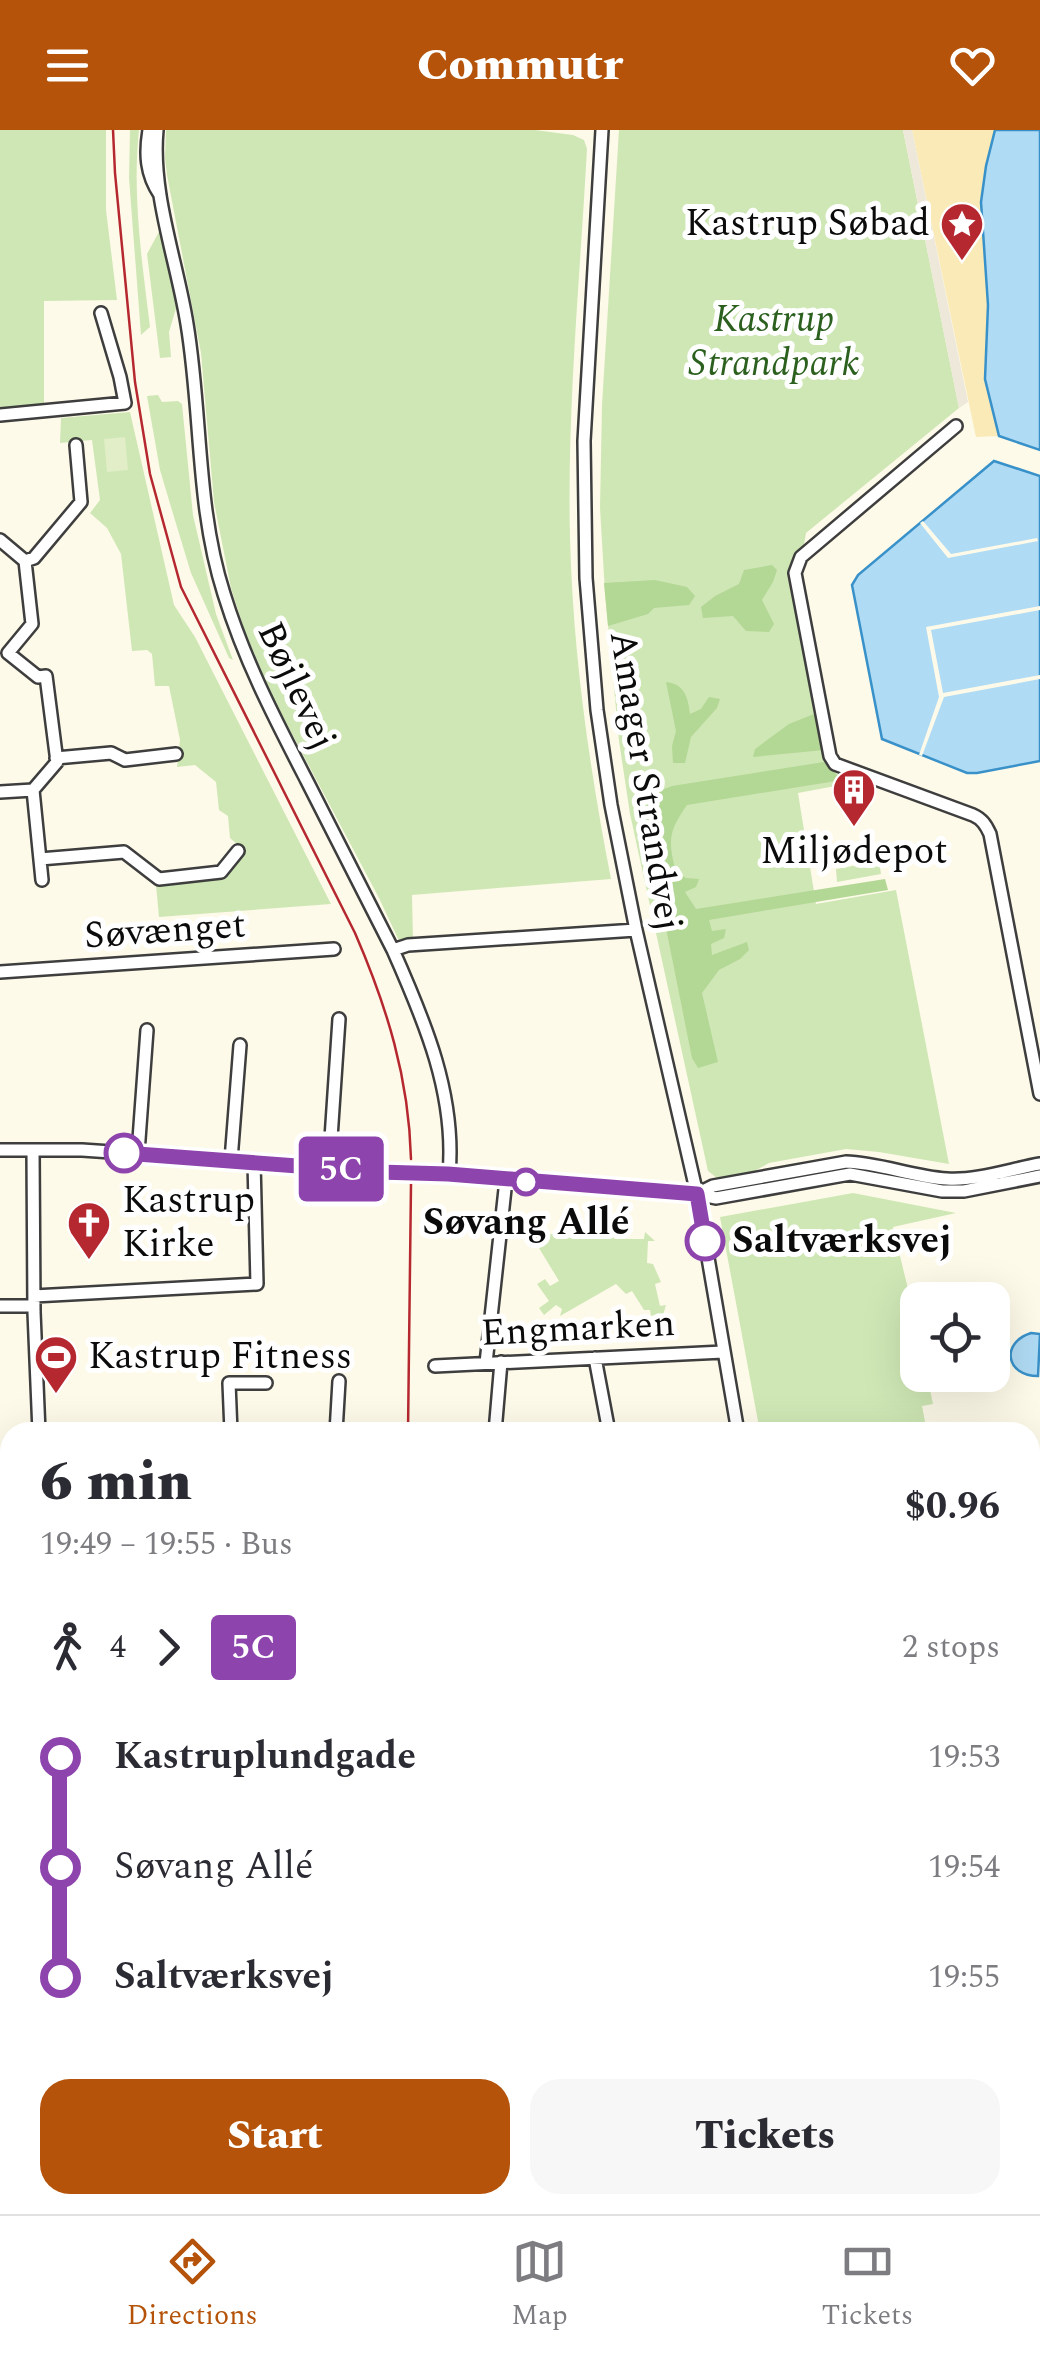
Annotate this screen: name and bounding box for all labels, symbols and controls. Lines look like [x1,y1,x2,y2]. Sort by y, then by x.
text: Commutr [417,31,623,100]
icon: menu [40,38,95,93]
icon: heart [945,38,1000,93]
place label: Kastrup Søbad [685,195,930,253]
place icon: Kastrup Søbad [939,201,985,262]
park label: Kastrup Strandpark [689,291,860,393]
street label: Bøjlevej [241,612,351,760]
street label: Amager Strandvej [593,627,697,935]
building icon: Miljødepot [831,767,877,828]
place label: Miljødepot [760,823,948,881]
street label: Søvænget [82,896,248,966]
unlabelled marker [105,1134,143,1172]
line badge: 5C [296,1136,386,1202]
text: 5C [319,1143,363,1196]
marker: Søvang Allé [513,1169,539,1195]
place label: Kastrup Kirke [122,1172,255,1274]
place label: Søvang Allé [422,1194,630,1252]
church icon: Kastrup Kirke [66,1200,112,1261]
place label: Saltværksvej [732,1212,952,1270]
marker: Saltværksvej [686,1222,724,1260]
map controls [900,1282,1010,1392]
button: locate [900,1282,1010,1392]
street label: Engmarken [480,1295,676,1363]
place label: Kastrup Fitness [88,1328,352,1386]
sports icon: Kastrup Fitness [33,1334,79,1395]
text: 6 min [40,1441,192,1524]
text: $0.96 [905,1478,1000,1536]
text: 19:49 – 19:55 · Bus [40,1520,293,1569]
icon: walk [40,1620,95,1675]
icon: forward [141,1620,196,1675]
text: 5C [231,1621,276,1674]
text: 4 [110,1623,126,1672]
text: 2 stops [902,1623,1000,1672]
text: Kastruplundgade [114,1728,416,1786]
text: 19:53 [928,1733,1000,1782]
text: Søvang Allé [114,1838,313,1896]
text: 19:54 [928,1843,1000,1892]
text: Saltværksvej [114,1948,334,2006]
text: 19:55 [928,1953,1000,2002]
button: Start [40,2079,510,2194]
button: Tickets [530,2079,1000,2194]
tab: Directions [127,2234,258,2337]
tab: Map [511,2234,568,2337]
tab: Tickets [821,2234,913,2337]

